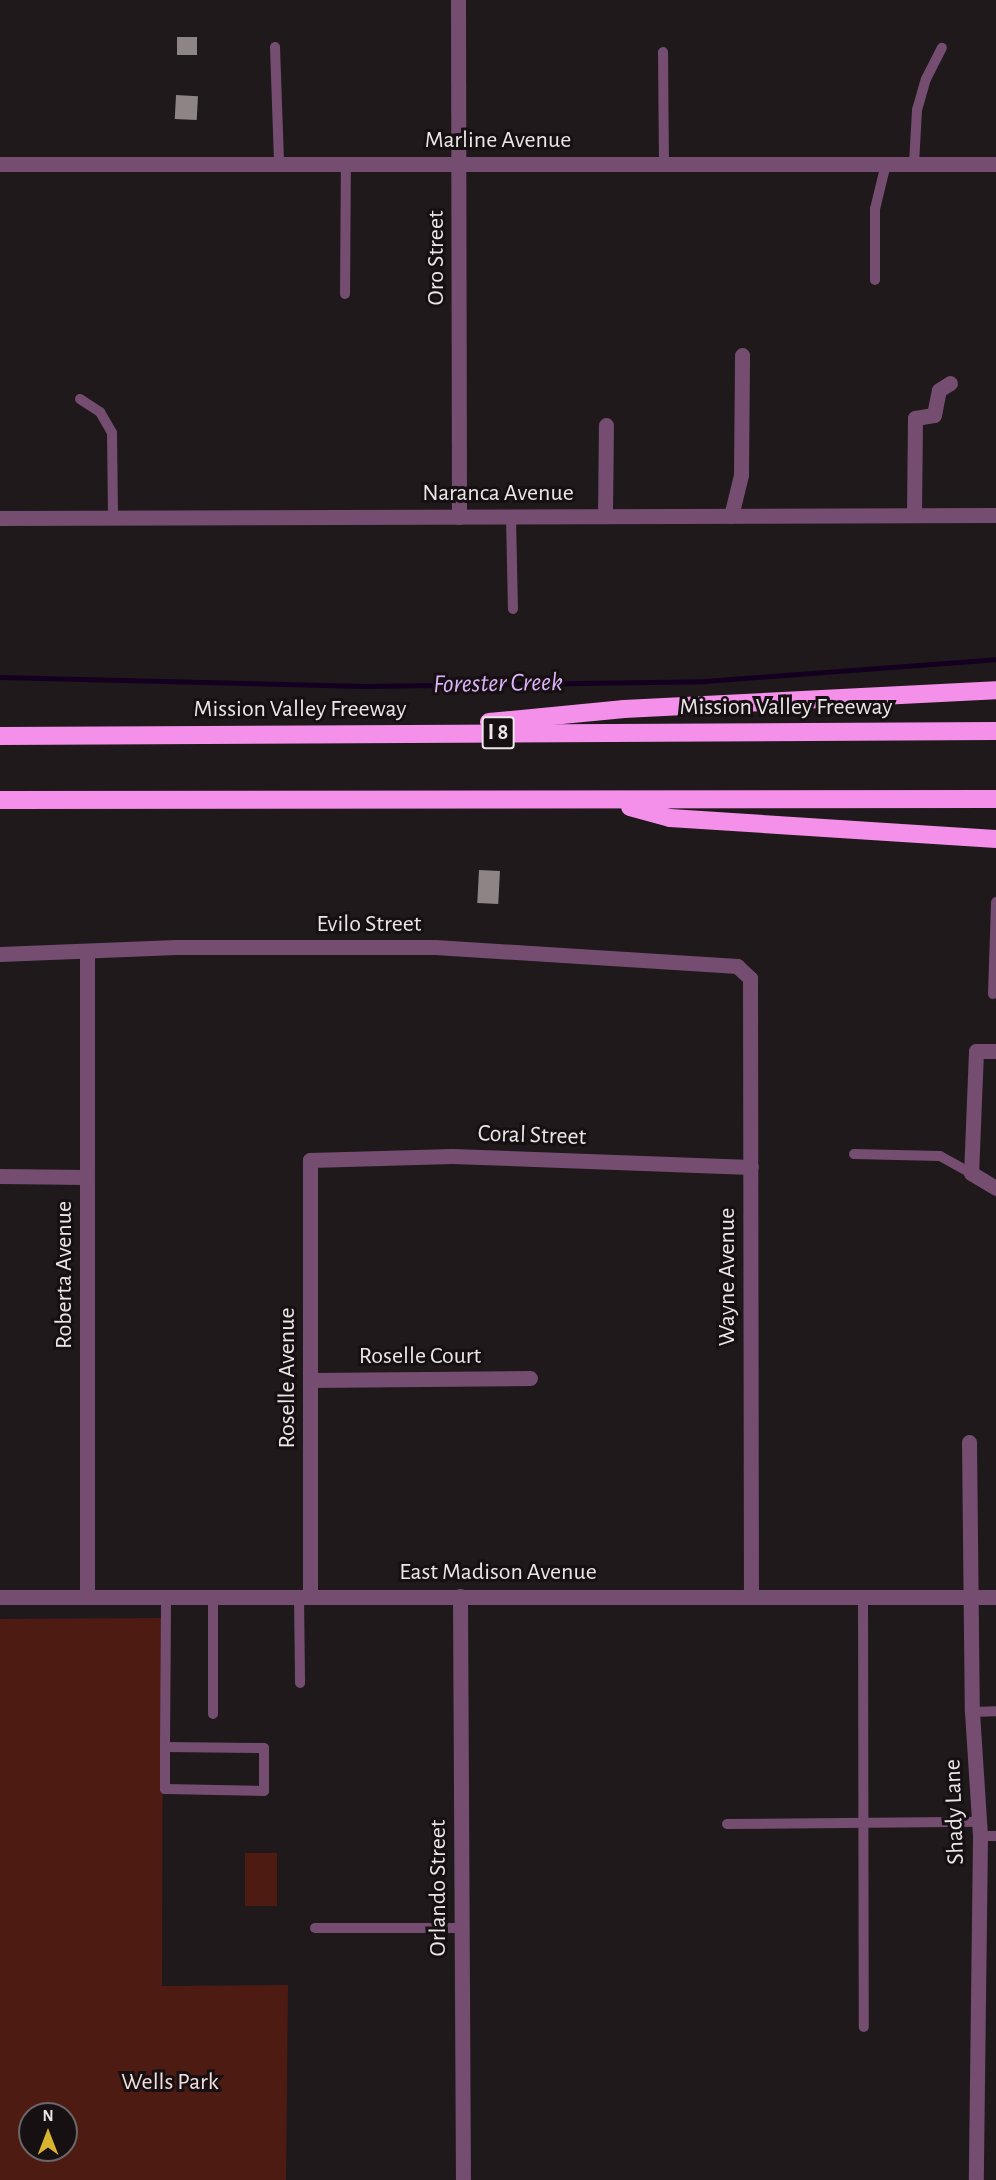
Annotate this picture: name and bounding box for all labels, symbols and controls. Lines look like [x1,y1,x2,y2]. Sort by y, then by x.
street label: Marline Avenue [425,127,571,155]
street label: Oro Street [423,210,451,306]
street label: Naranca Avenue [422,480,574,508]
water label: Forester Creek [433,667,563,701]
street label: Mission Valley Freeway [680,694,892,722]
street label: Mission Valley Freeway [194,696,406,724]
road number: I 8 [482,714,514,752]
street label: Evilo Street [317,911,421,939]
street label: Coral Street [477,1120,587,1152]
street label: Roberta Avenue [51,1201,79,1349]
street label: Wayne Avenue [714,1208,742,1346]
street label: Roselle Avenue [274,1307,302,1449]
street label: Roselle Court [359,1343,481,1371]
street label: East Madison Avenue [399,1559,597,1587]
street label: Shady Lane [939,1759,971,1865]
street label: Orlando Street [425,1820,453,1956]
park label: Wells Park [121,2069,219,2097]
north arrow [18,2102,78,2162]
text: N [42,2108,54,2124]

